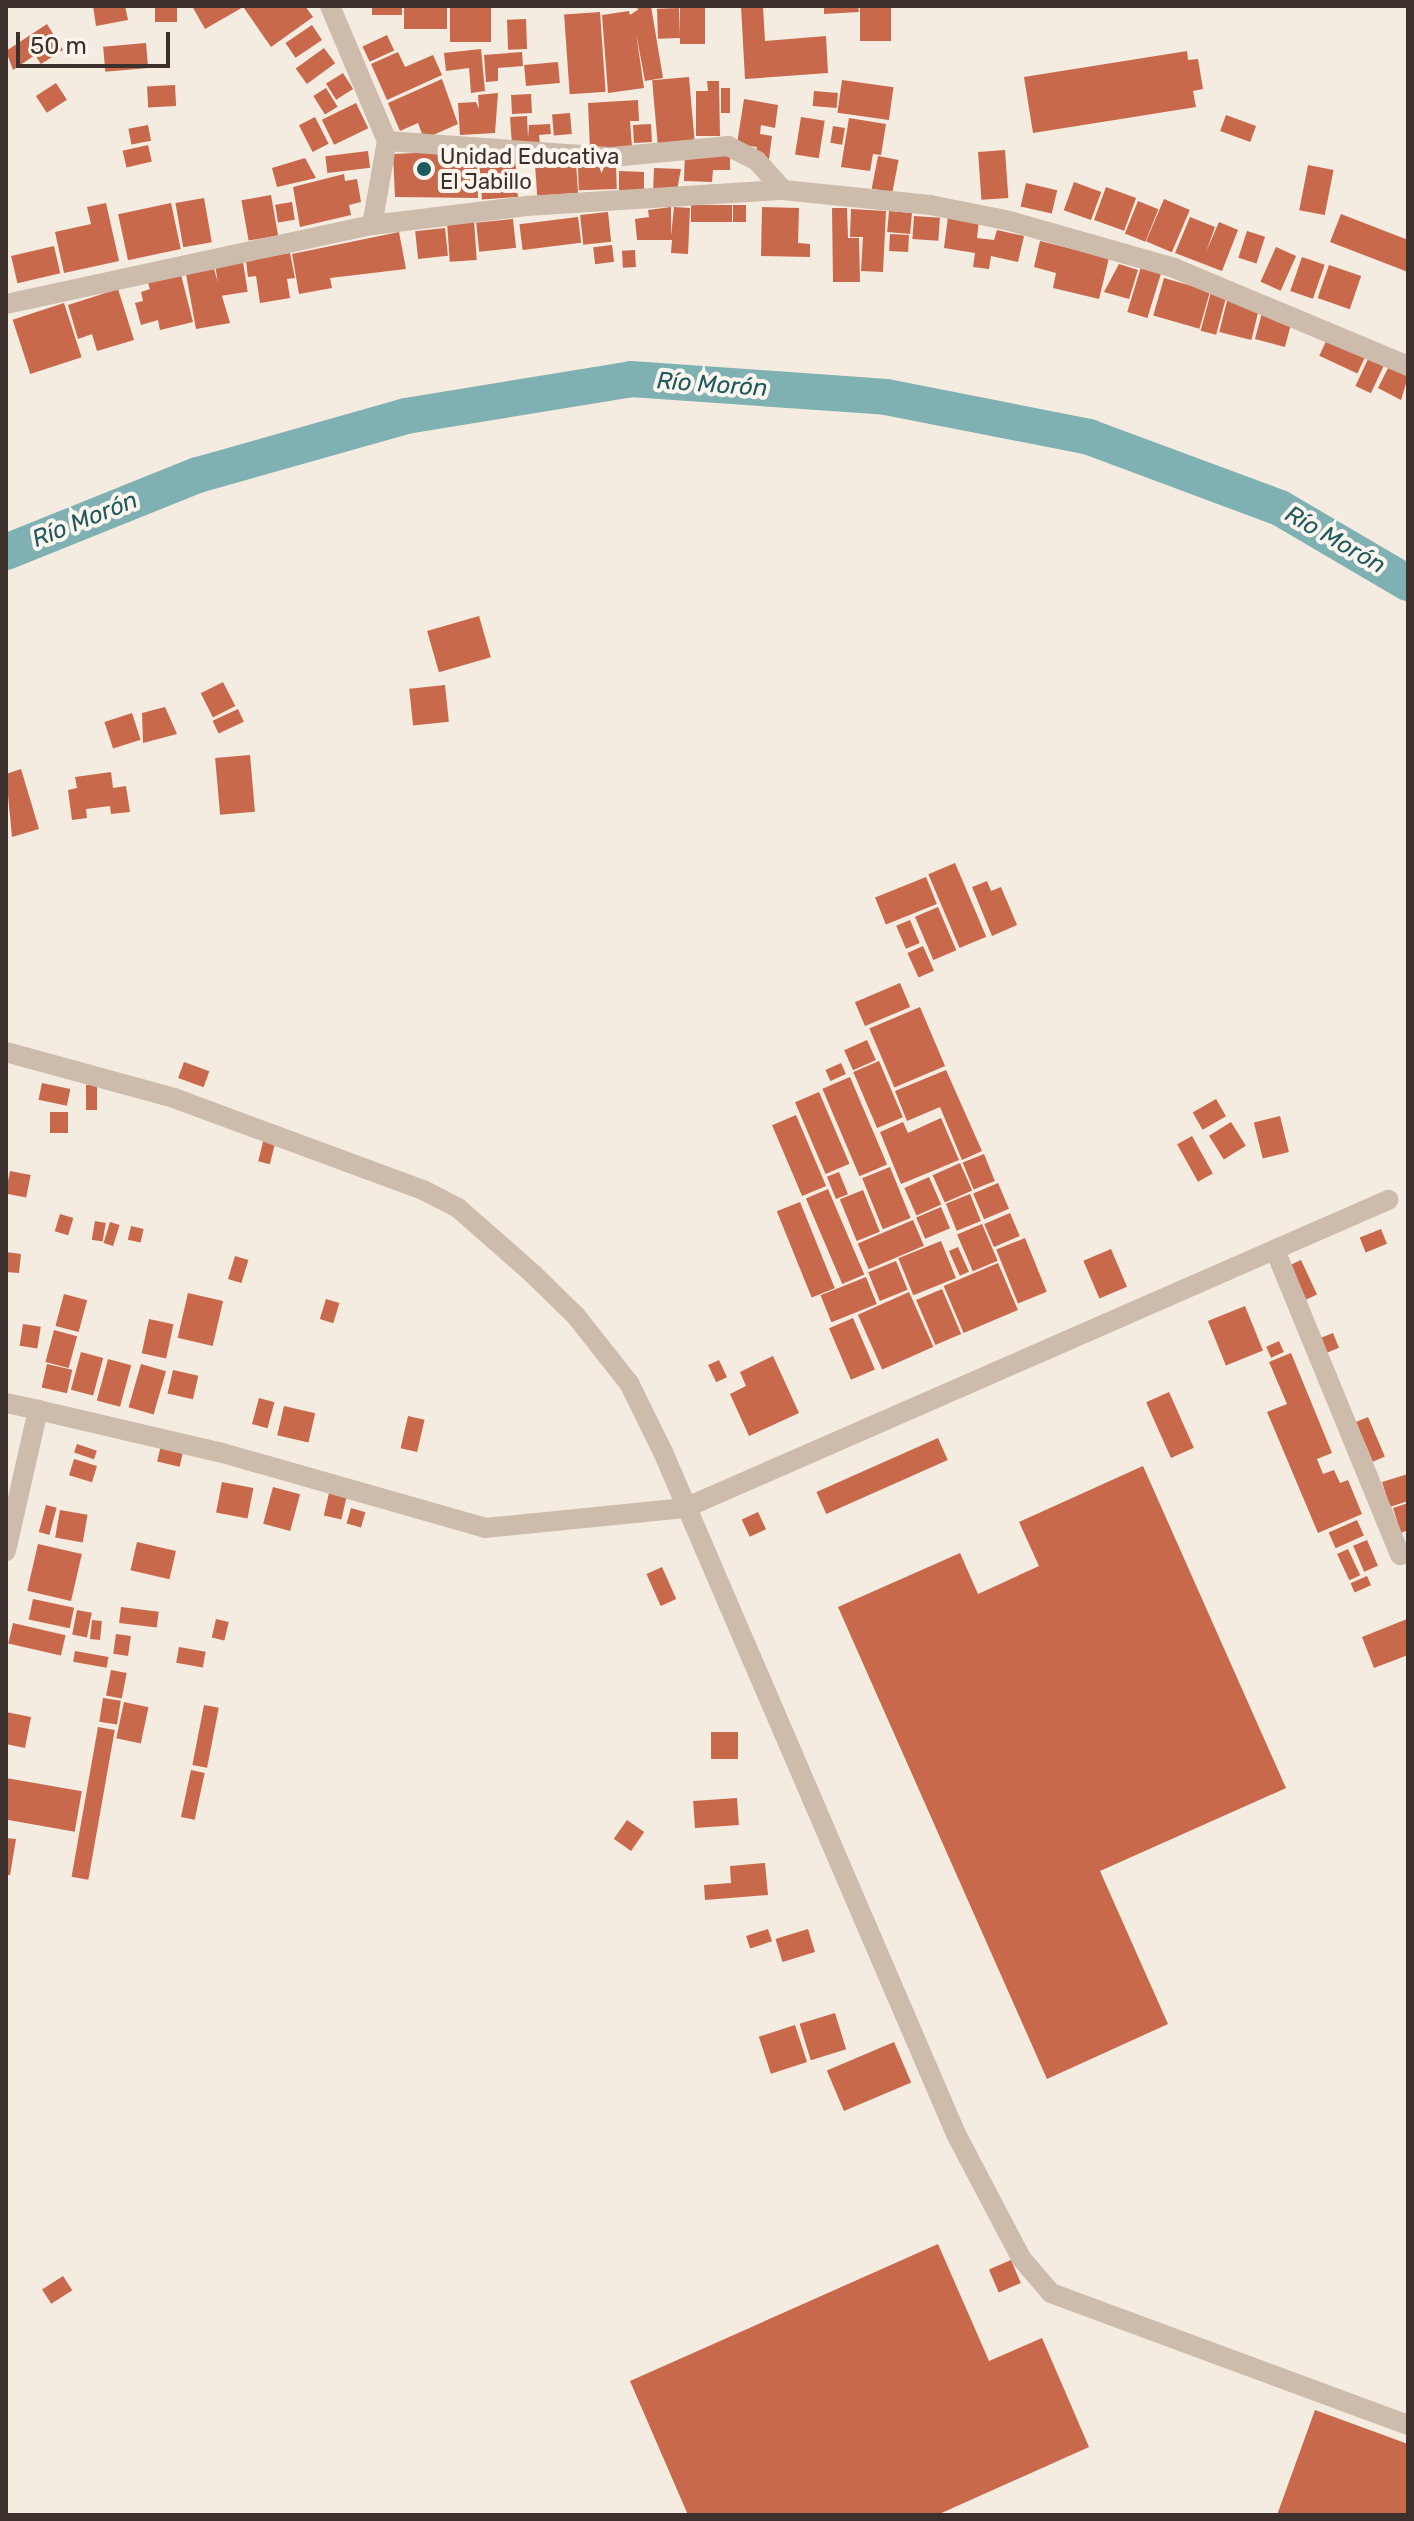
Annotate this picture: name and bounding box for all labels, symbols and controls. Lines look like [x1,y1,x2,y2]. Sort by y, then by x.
scale bar [20,16,174,66]
text: 50 m [30,32,87,60]
place label: Unidad Educativa El Jabillo [440,143,619,194]
marker: Unidad Educativa El Jabillo [415,160,433,178]
water label: Río Morón [655,367,769,403]
water label: Río Morón [28,486,142,554]
water label: Río Morón [1280,500,1390,580]

